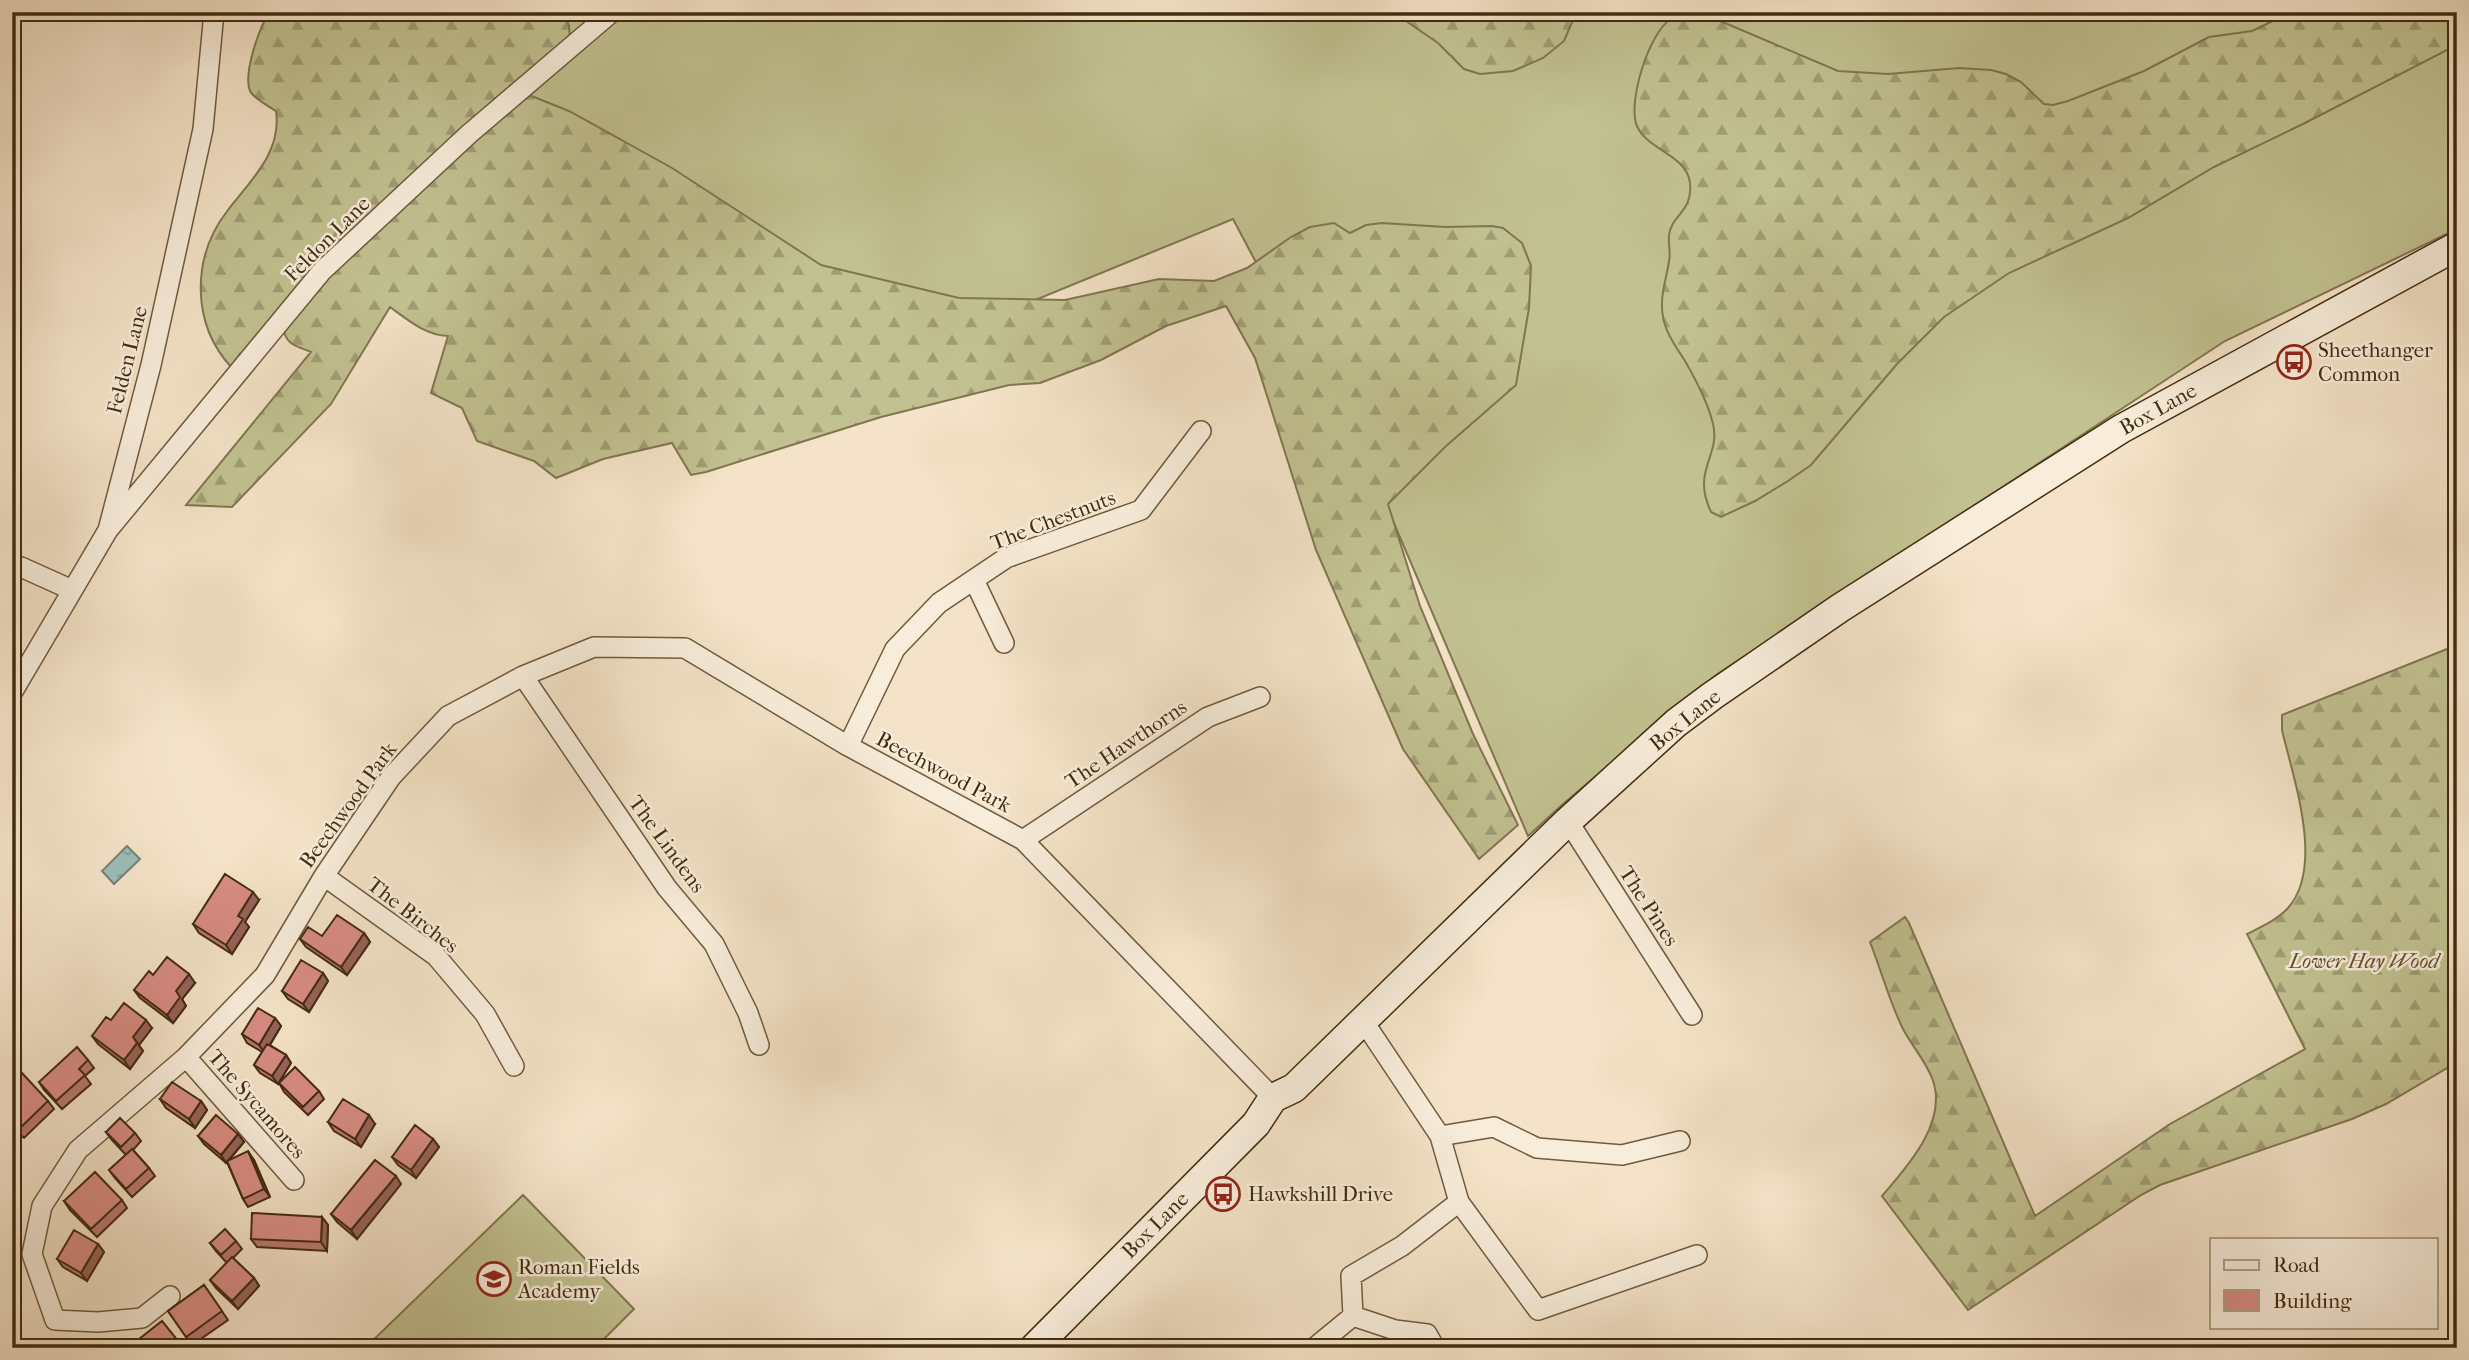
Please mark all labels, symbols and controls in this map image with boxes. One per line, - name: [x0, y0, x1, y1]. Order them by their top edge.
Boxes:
- street label: Feldon Lane: [279, 191, 375, 287]
- street label: Felden Lane: [102, 303, 152, 417]
- place label: Sheethanger Common: [2318, 338, 2433, 386]
- bus stop icon: Sheethanger Common: [2275, 343, 2313, 381]
- street label: Box Lane: [2115, 378, 2201, 440]
- street label: The Chestnuts: [987, 485, 1119, 555]
- street label: Box Lane: [1645, 684, 1725, 756]
- street label: The Hawthorns: [1061, 694, 1191, 793]
- street label: Beechwood Park: [873, 726, 1016, 818]
- street label: Beechwood Park: [294, 737, 402, 872]
- street label: The Lindens: [624, 791, 710, 897]
- street label: The Pines: [1614, 862, 1684, 951]
- street label: The Birches: [363, 872, 463, 958]
- park label: Lower Hay Wood: [2287, 949, 2441, 973]
- street label: The Sycamores: [203, 1045, 311, 1163]
- bus stop icon: Hawkshill Drive: [1204, 1175, 1242, 1213]
- place label: Hawkshill Drive: [1248, 1182, 1393, 1206]
- street label: Box Lane: [1117, 1187, 1193, 1263]
- legend: [2210, 1238, 2438, 1328]
- text: Road: [2273, 1253, 2320, 1277]
- place label: Roman Fields Academy: [517, 1255, 640, 1303]
- school or university icon: Roman Fields Academy: [475, 1260, 513, 1298]
- text: Building: [2273, 1289, 2352, 1313]

